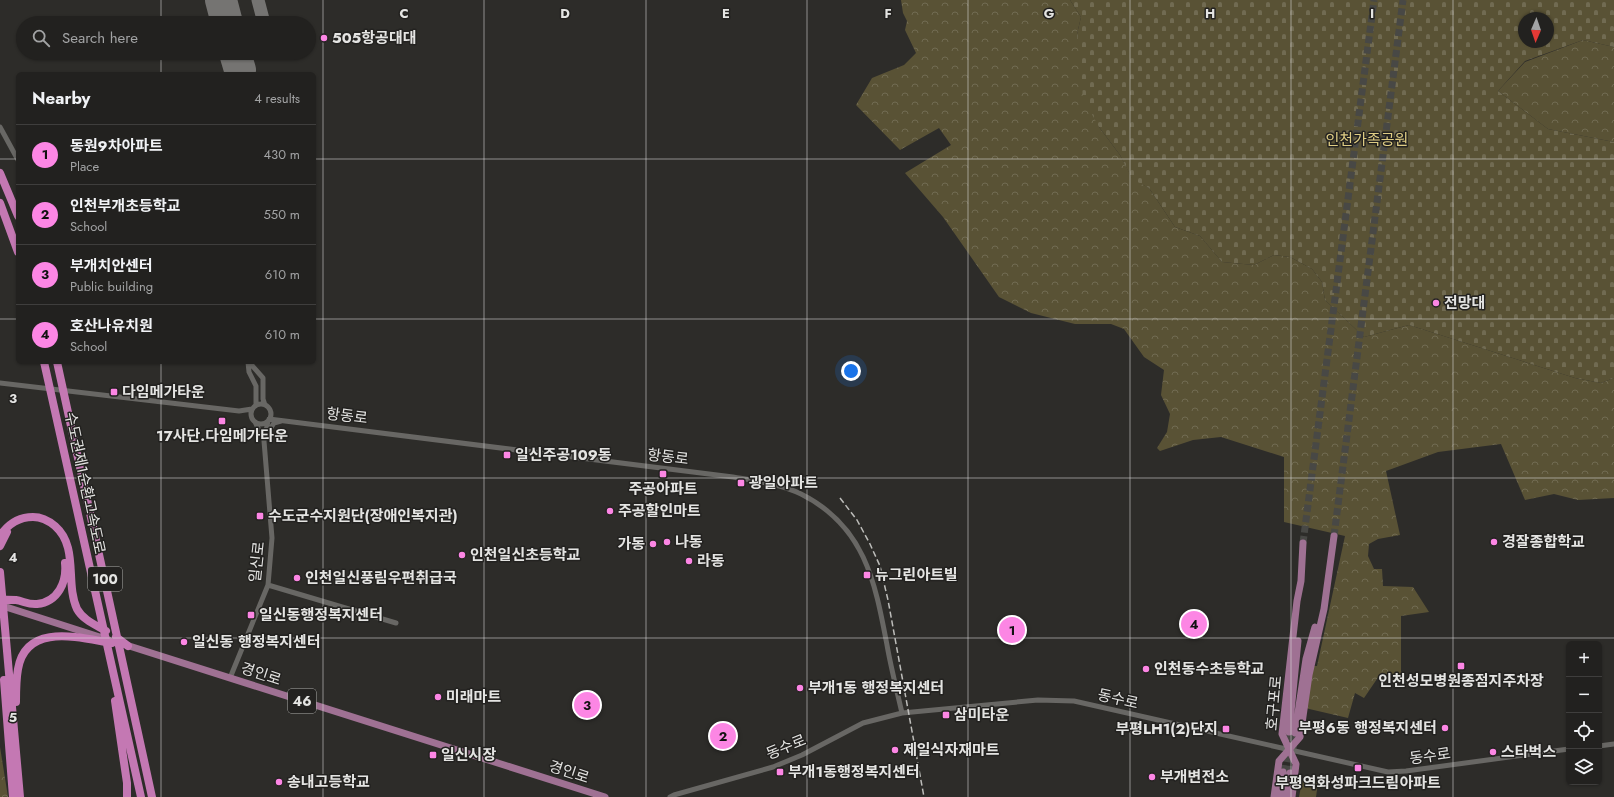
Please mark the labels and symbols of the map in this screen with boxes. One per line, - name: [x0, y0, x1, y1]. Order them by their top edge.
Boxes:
- text: C: [399, 4, 409, 23]
- text: D: [560, 4, 570, 23]
- text: E: [722, 4, 730, 23]
- text: F: [884, 4, 892, 23]
- text: G: [1044, 4, 1055, 23]
- text: H: [1205, 4, 1215, 23]
- text: I: [1370, 4, 1374, 23]
- north arrow: [1518, 12, 1554, 48]
- place label: 505항공대대: [332, 27, 416, 49]
- marker: 505항공대대: [319, 33, 329, 43]
- park label: 인천가족공원: [1326, 129, 1408, 151]
- place label: 전망대: [1444, 292, 1485, 314]
- marker: 전망대: [1431, 298, 1441, 308]
- your location: [841, 361, 861, 381]
- place label: 다임메가타운: [122, 381, 205, 403]
- marker: 다임메가타운: [109, 387, 119, 397]
- text: 3: [9, 389, 17, 408]
- street label: 항동로: [325, 403, 369, 429]
- street label: 수도권제1순환고속도로: [59, 410, 111, 556]
- marker: 17사단.다임메가타운: [217, 416, 227, 426]
- place label: 17사단.다임메가타운: [156, 425, 288, 447]
- place label: 일신주공109동: [515, 444, 612, 466]
- street label: 항동로: [646, 444, 690, 470]
- marker: 일신주공109동: [502, 450, 512, 460]
- marker: 주공아파트: [658, 469, 668, 479]
- place label: 광일아파트: [749, 472, 818, 494]
- place label: 주공아파트: [628, 478, 698, 500]
- marker: 광일아파트: [736, 478, 746, 488]
- place label: 주공할인마트: [618, 500, 701, 522]
- place label: 수도군수지원단(장애인복지관): [268, 505, 458, 527]
- marker: 주공할인마트: [605, 506, 615, 516]
- marker: 수도군수지원단(장애인복지관): [255, 511, 265, 521]
- place label: 나동: [675, 531, 703, 553]
- place label: 경잘종합학교: [1502, 531, 1585, 553]
- place label: 가동: [617, 533, 645, 555]
- marker: 나동: [662, 537, 672, 547]
- marker: 경잘종합학교: [1489, 537, 1499, 547]
- marker: 가동: [648, 539, 658, 549]
- street label: 일신로: [244, 540, 270, 584]
- place label: 인천일신초등학교: [470, 544, 581, 566]
- text: 4: [8, 548, 18, 567]
- marker: 인천일신초등학교: [457, 550, 467, 560]
- place label: 라동: [697, 550, 725, 572]
- marker: 라동: [684, 556, 694, 566]
- place label: 뉴그린아트빌: [875, 564, 958, 586]
- road number: 100: [88, 567, 122, 591]
- place label: 인천일신풍림우편취급국: [305, 567, 457, 589]
- marker: 뉴그린아트빌: [862, 570, 872, 580]
- marker: 인천일신풍림우편취급국: [292, 573, 302, 583]
- place label: 일신동행정복지센터: [259, 604, 383, 626]
- pin: 4: [1181, 609, 1207, 639]
- marker: 일신동행정복지센터: [246, 610, 256, 620]
- pin: 1: [999, 615, 1025, 645]
- place label: 일신동 행정복지센터: [192, 631, 321, 653]
- marker: 일신동 행정복지센터: [179, 637, 189, 647]
- street label: 경인로: [238, 657, 284, 691]
- place label: 인천동수초등학교: [1154, 658, 1265, 680]
- marker: 인천성모병원종점지주차장: [1456, 661, 1466, 671]
- marker: 인천동수초등학교: [1141, 664, 1151, 674]
- place label: 인천성모병원종점지주차장: [1378, 670, 1544, 692]
- street label: 호구포로: [1261, 675, 1287, 731]
- place label: 부개1동 행정복지센터: [808, 677, 944, 699]
- marker: 부개1동 행정복지센터: [795, 683, 805, 693]
- street label: 동수로: [1095, 684, 1141, 714]
- place label: 미래마트: [446, 686, 501, 708]
- road number: 46: [288, 689, 316, 713]
- pin: 3: [574, 690, 600, 720]
- marker: 미래마트: [433, 692, 443, 702]
- place label: 삼미타운: [954, 704, 1009, 726]
- text: 5: [9, 708, 17, 727]
- marker: 삼미타운: [941, 710, 951, 720]
- place label: 부평6동 행정복지센터: [1298, 717, 1437, 739]
- place label: 부평LH1(2)단지: [1115, 718, 1218, 740]
- pin: 2: [710, 721, 736, 751]
- marker: 부평6동 행정복지센터: [1440, 723, 1450, 733]
- marker: 부평LH1(2)단지: [1221, 724, 1231, 734]
- street label: 동수로: [763, 729, 809, 765]
- place label: 제일식자재마트: [903, 739, 1000, 761]
- place label: 스타벅스: [1501, 741, 1556, 763]
- street label: 동수로: [1408, 742, 1452, 770]
- place label: 일신시장: [441, 744, 496, 766]
- marker: 제일식자재마트: [890, 745, 900, 755]
- marker: 스타벅스: [1488, 747, 1498, 757]
- marker: 일신시장: [428, 750, 438, 760]
- street label: 경인로: [546, 755, 592, 789]
- place label: 부개1동행정복지센터: [788, 761, 920, 783]
- marker: 부평역화성파크드림아파트: [1353, 763, 1363, 773]
- place label: 부개변전소: [1160, 766, 1229, 788]
- marker: 부개1동행정복지센터: [775, 767, 785, 777]
- place label: 송내고등학교: [287, 771, 370, 793]
- marker: 부개변전소: [1147, 772, 1157, 782]
- place label: 부평역화성파크드림아파트: [1275, 772, 1441, 794]
- marker: 송내고등학교: [274, 777, 284, 787]

